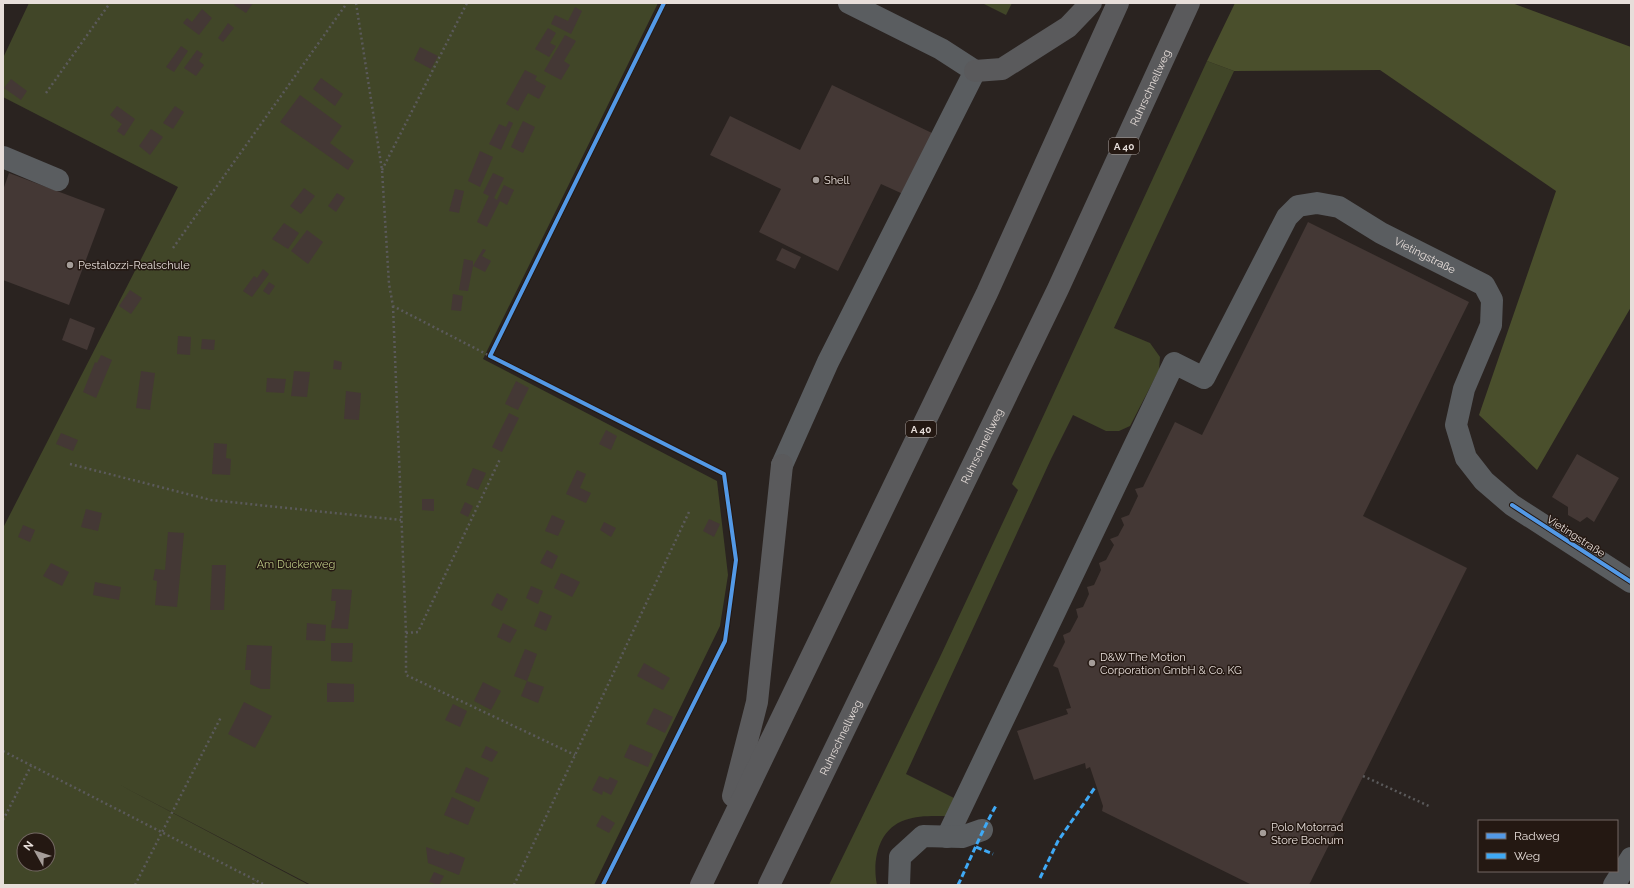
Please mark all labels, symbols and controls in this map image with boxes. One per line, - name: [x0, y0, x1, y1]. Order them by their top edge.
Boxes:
- street label: Ruhrschnellweg: [1128, 48, 1174, 128]
- road number: A 40: [1109, 138, 1139, 154]
- place label: Shell: [824, 174, 850, 187]
- marker: Shell: [811, 175, 821, 185]
- street label: Vietingstraße: [1392, 235, 1458, 277]
- place label: Pestalozzi-Realschule: [78, 259, 190, 272]
- marker: Pestalozzi-Realschule: [65, 260, 75, 270]
- street label: Ruhrschnellweg: [959, 406, 1006, 486]
- road number: A 40: [906, 421, 936, 437]
- street label: Vietingstraße: [1544, 513, 1608, 560]
- park label: Am Dückerweg: [257, 558, 335, 571]
- place label: D&W The Motion Corporation GmbH & Co. KG: [1100, 651, 1242, 677]
- marker: D&W The Motion Corporation GmbH & Co. KG: [1087, 658, 1097, 668]
- street label: Ruhrschnellweg: [817, 698, 865, 778]
- legend: [1478, 820, 1618, 872]
- place label: Polo Motorrad Store Bochum: [1271, 821, 1344, 847]
- marker: Polo Motorrad Store Bochum: [1258, 828, 1268, 838]
- text: Radweg: [1514, 829, 1560, 843]
- north arrow: [16, 832, 56, 872]
- text: N: [21, 839, 36, 853]
- text: Weg: [1514, 849, 1540, 863]

